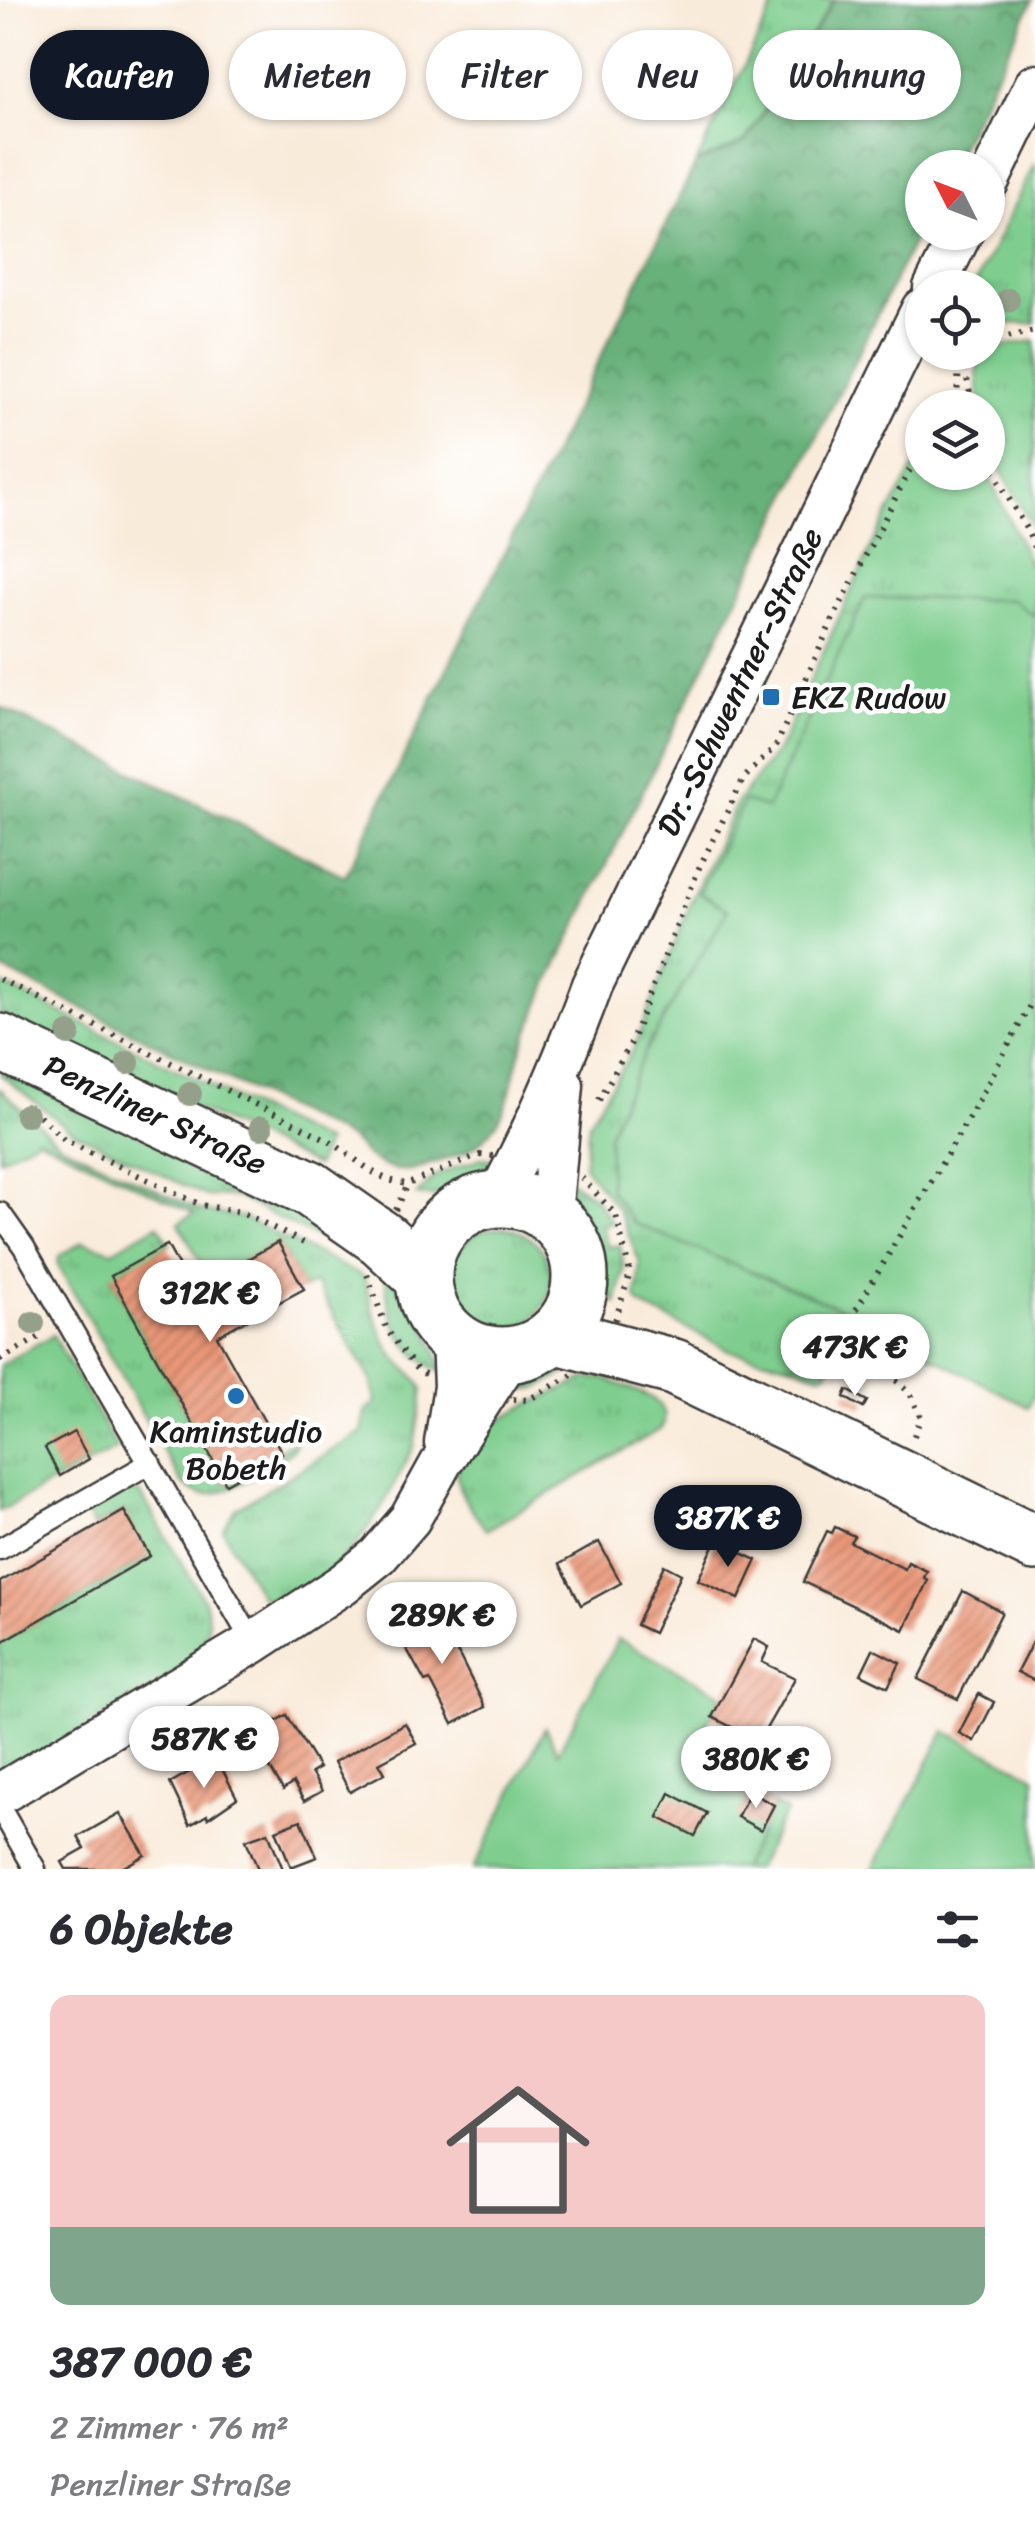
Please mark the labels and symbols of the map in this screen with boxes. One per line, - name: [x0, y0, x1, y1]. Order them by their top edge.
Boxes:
- north arrow: [905, 150, 1005, 250]
- street label: Dr.-Schwentner-Straße: [640, 518, 840, 846]
- place label: EKZ Rudow: [791, 669, 946, 726]
- marker: EKZ Rudow: [760, 686, 782, 708]
- street label: Penzliner Straße: [34, 1038, 276, 1192]
- pin: 312K €: [129, 1260, 291, 1345]
- pin: 473K €: [774, 1314, 936, 1399]
- marker: Kaminstudio Bobeth: [225, 1385, 247, 1407]
- place label: Kaminstudio Bobeth: [150, 1403, 322, 1497]
- pin: 387K €: [647, 1485, 809, 1570]
- pin: 289K €: [361, 1582, 523, 1667]
- pin: 587K €: [123, 1706, 285, 1791]
- pin: 380K €: [675, 1726, 837, 1811]

